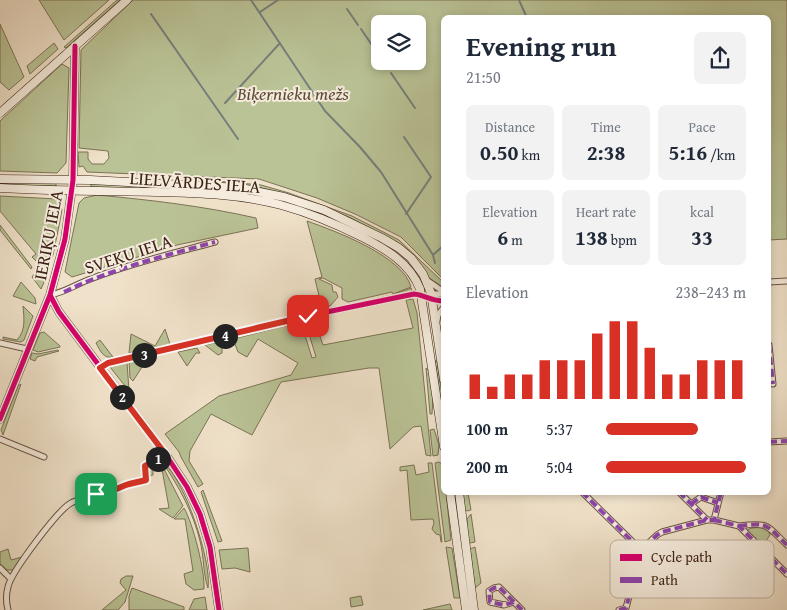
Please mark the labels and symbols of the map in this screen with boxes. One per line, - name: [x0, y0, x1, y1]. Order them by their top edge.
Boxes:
- park label: Biķernieku mežs: [236, 80, 349, 107]
- street label: LIELVĀRDES IELA: [129, 164, 261, 200]
- street label: IERIĶU IELA: [26, 188, 70, 282]
- street label: SVEĶU IELA: [81, 227, 175, 281]
- pin: [287, 295, 329, 337]
- pin: 4: [212, 324, 238, 348]
- pin: 3: [132, 342, 156, 368]
- pin: 2: [110, 384, 134, 410]
- pin: 1: [146, 446, 170, 472]
- pin: [75, 473, 117, 515]
- legend: [610, 540, 774, 598]
- text: Cycle path: [651, 547, 712, 567]
- text: Path: [651, 570, 678, 590]

